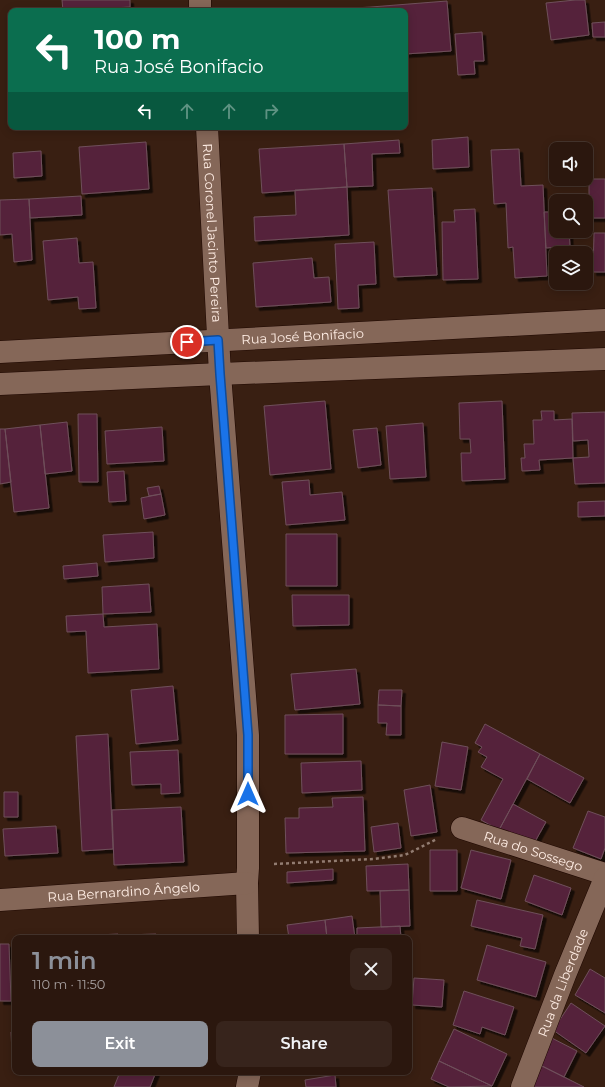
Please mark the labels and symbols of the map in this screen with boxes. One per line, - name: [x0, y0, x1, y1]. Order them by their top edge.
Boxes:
- street label: Rua Coronel Jacinto Pereira: [200, 143, 225, 323]
- pin: [170, 325, 204, 359]
- street label: Rua José Bonifacio: [241, 325, 364, 347]
- position arrow: [227, 773, 269, 815]
- street label: Rua do Sossego: [482, 828, 585, 874]
- street label: Rua Bernardino Ângelo: [47, 878, 200, 905]
- street label: Rua da Liberdade: [534, 926, 591, 1039]

